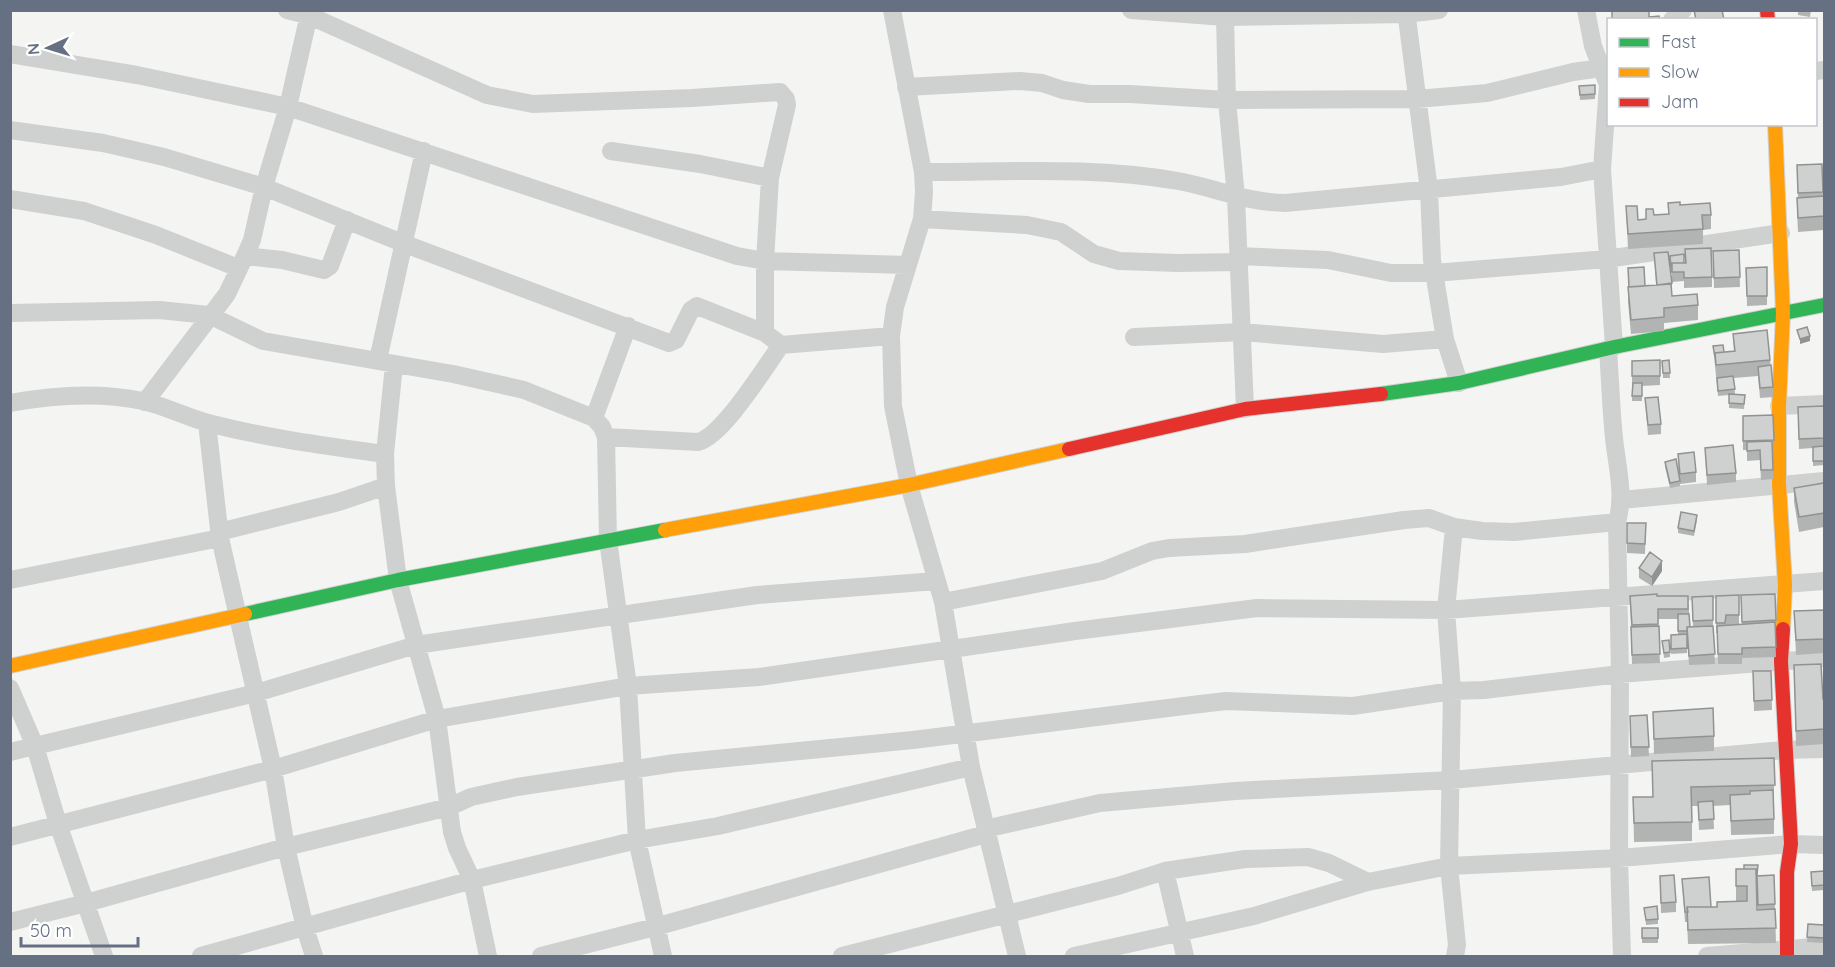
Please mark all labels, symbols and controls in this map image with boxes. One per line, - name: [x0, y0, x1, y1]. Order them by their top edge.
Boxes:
- north arrow: [18, 18, 78, 78]
- legend: [1607, 18, 1817, 126]
- text: Fast: [1661, 30, 1696, 53]
- text: N: [23, 42, 43, 56]
- text: Slow: [1661, 60, 1699, 83]
- text: Jam: [1661, 90, 1699, 113]
- scale bar: [21, 910, 138, 948]
- text: 50 m: [30, 919, 72, 942]

